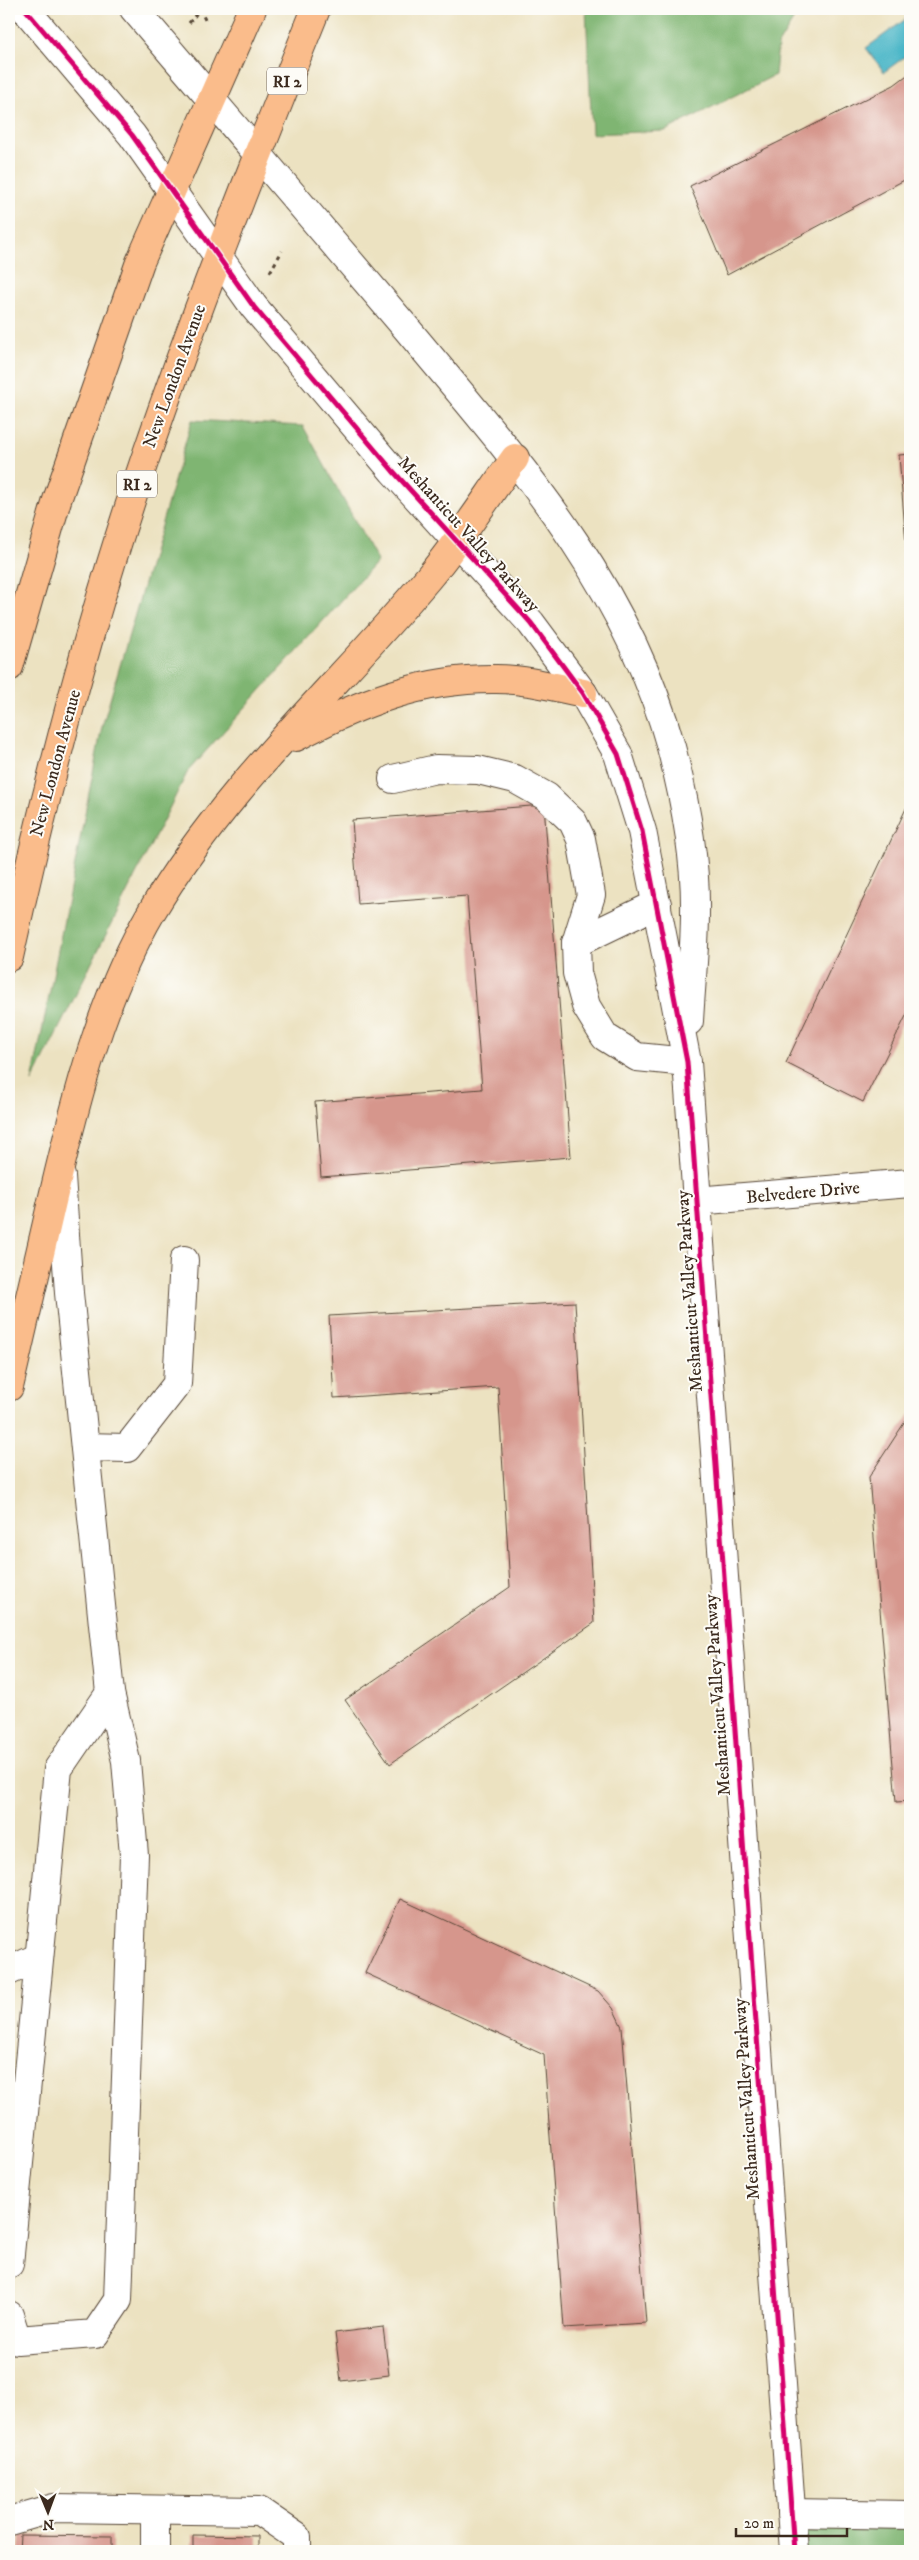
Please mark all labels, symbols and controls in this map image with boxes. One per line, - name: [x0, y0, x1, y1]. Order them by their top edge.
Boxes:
- road number: RI 2: [267, 68, 307, 94]
- street label: New London Avenue: [139, 302, 211, 451]
- street label: Meshanticut Valley Parkway: [392, 452, 544, 618]
- road number: RI 2: [117, 470, 157, 498]
- street label: New London Avenue: [26, 687, 86, 839]
- street label: Belvedere Drive: [745, 1177, 861, 1209]
- street label: Meshanticut Valley Parkway: [672, 1189, 708, 1393]
- street label: Meshanticut Valley Parkway: [700, 1593, 736, 1797]
- street label: Meshanticut Valley Parkway: [729, 1997, 765, 2201]
- north arrow: [22, 2488, 72, 2538]
- scale bar: [736, 2505, 848, 2537]
- text: 20 m: [744, 2514, 774, 2533]
- text: N: [42, 2515, 54, 2533]

